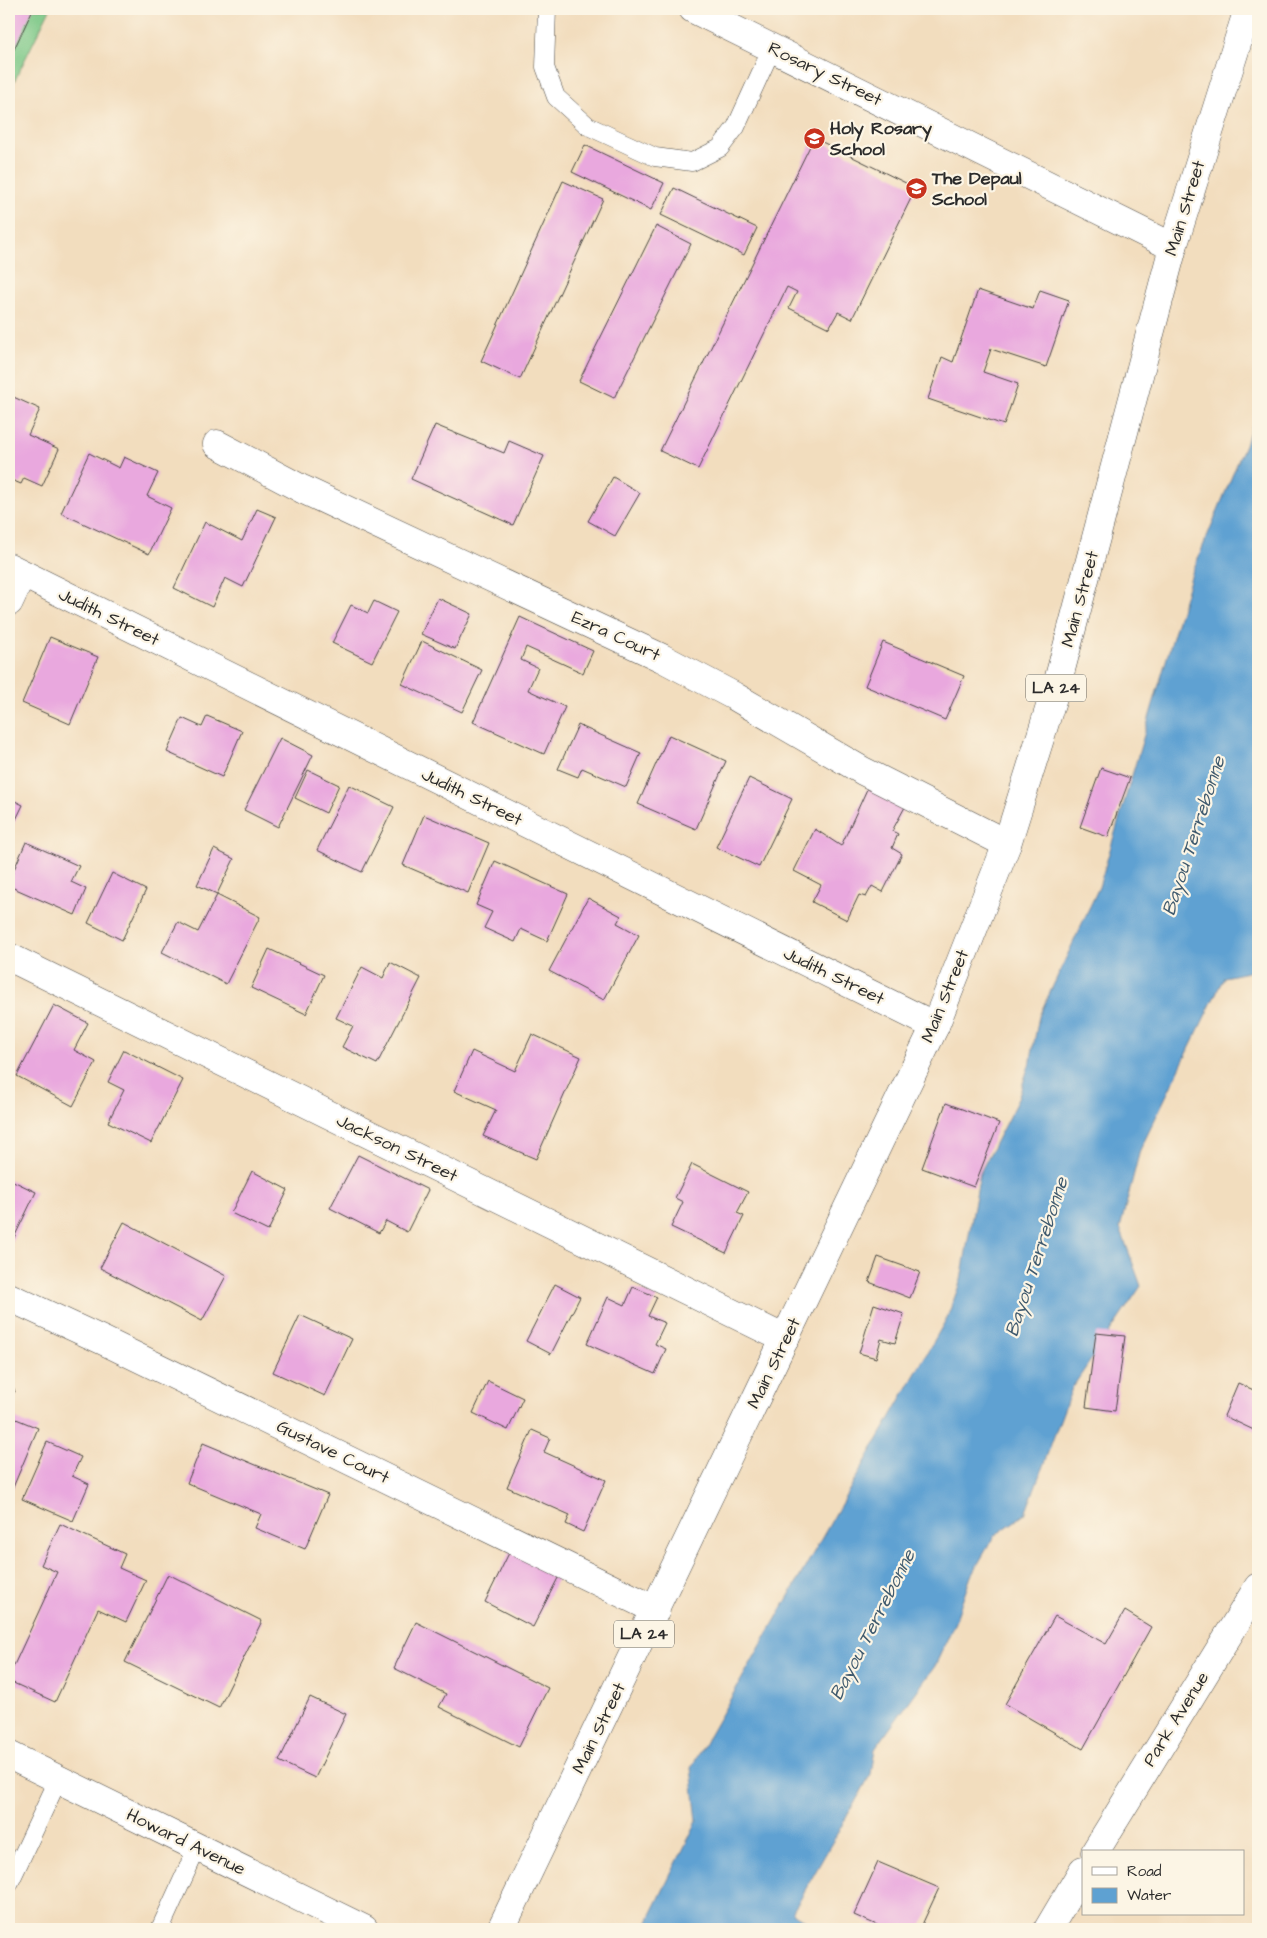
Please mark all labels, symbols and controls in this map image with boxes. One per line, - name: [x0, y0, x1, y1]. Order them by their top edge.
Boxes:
- street label: Rosary Street: [763, 36, 887, 114]
- place label: Holy Rosary School: [829, 116, 932, 162]
- school or university icon: Holy Rosary School: [802, 126, 826, 150]
- street label: Main Street: [1159, 157, 1212, 259]
- place label: The Depaul School: [931, 166, 1022, 212]
- school or university icon: The Depaul School: [904, 176, 928, 200]
- street label: Main Street: [1055, 547, 1105, 650]
- street label: Judith Street: [54, 582, 164, 653]
- street label: Ezra Court: [568, 605, 665, 668]
- road number: LA 24: [1026, 674, 1086, 701]
- water label: Bayou Terrebonne: [1156, 751, 1233, 919]
- street label: Judith Street: [417, 762, 527, 833]
- street label: Judith Street: [779, 941, 889, 1012]
- street label: Main Street: [915, 945, 975, 1046]
- street label: Jackson Street: [332, 1108, 462, 1188]
- water label: Bayou Terrebonne: [999, 1172, 1076, 1340]
- street label: Main Street: [741, 1313, 807, 1413]
- street label: Gustave Court: [272, 1414, 394, 1490]
- water label: Bayou Terrebonne: [823, 1544, 923, 1705]
- road number: LA 24: [614, 1620, 674, 1648]
- street label: Park Avenue: [1137, 1667, 1215, 1771]
- street label: Main Street: [566, 1678, 632, 1778]
- street label: Howard Avenue: [122, 1802, 250, 1882]
- legend: [1082, 1850, 1244, 1916]
- text: Road: [1127, 1861, 1162, 1882]
- text: Water: [1127, 1885, 1171, 1906]

